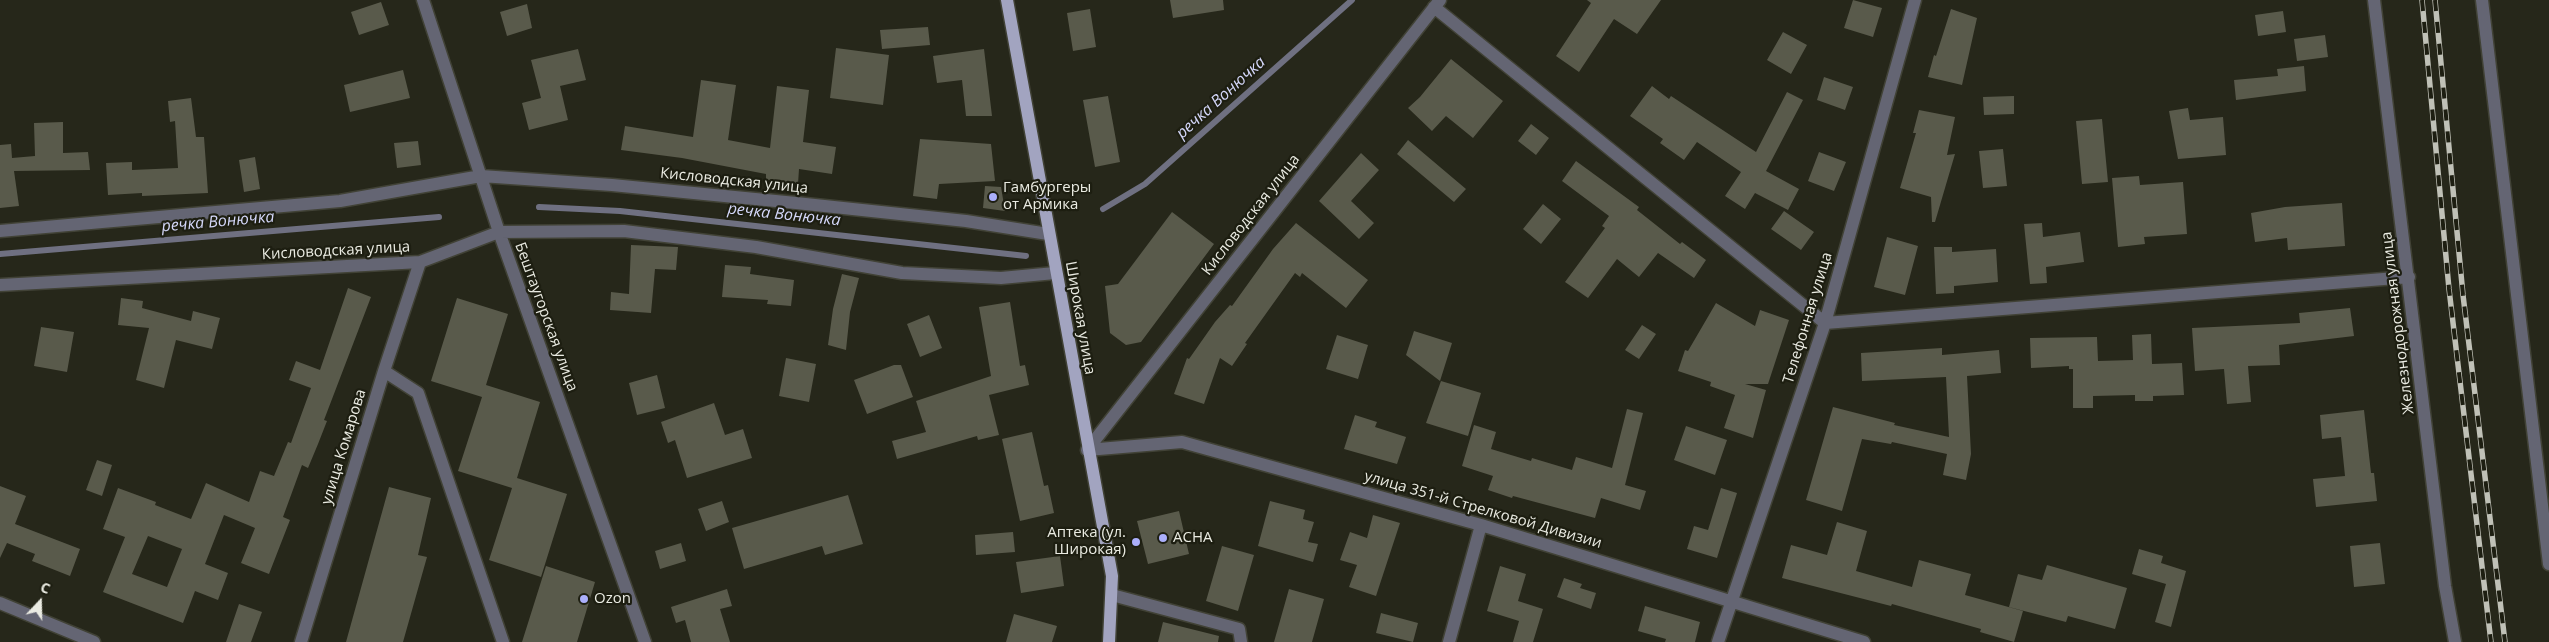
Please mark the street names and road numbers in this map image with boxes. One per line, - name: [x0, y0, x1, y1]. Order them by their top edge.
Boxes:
- street label: Кисловодская улица: [1198, 151, 1304, 279]
- street label: Кисловодская улица: [659, 164, 809, 198]
- street label: Железнодорожная улица: [2378, 231, 2418, 415]
- street label: Кисловодская улица: [261, 238, 411, 264]
- street label: Бештаугорская улица: [511, 240, 581, 394]
- street label: Телефонная улица: [1779, 250, 1837, 386]
- street label: Широкая улица: [1061, 260, 1099, 376]
- street label: улица Комарова: [318, 387, 370, 507]
- street label: улица 351-й Стрелковой Дивизии: [1362, 467, 1604, 553]

